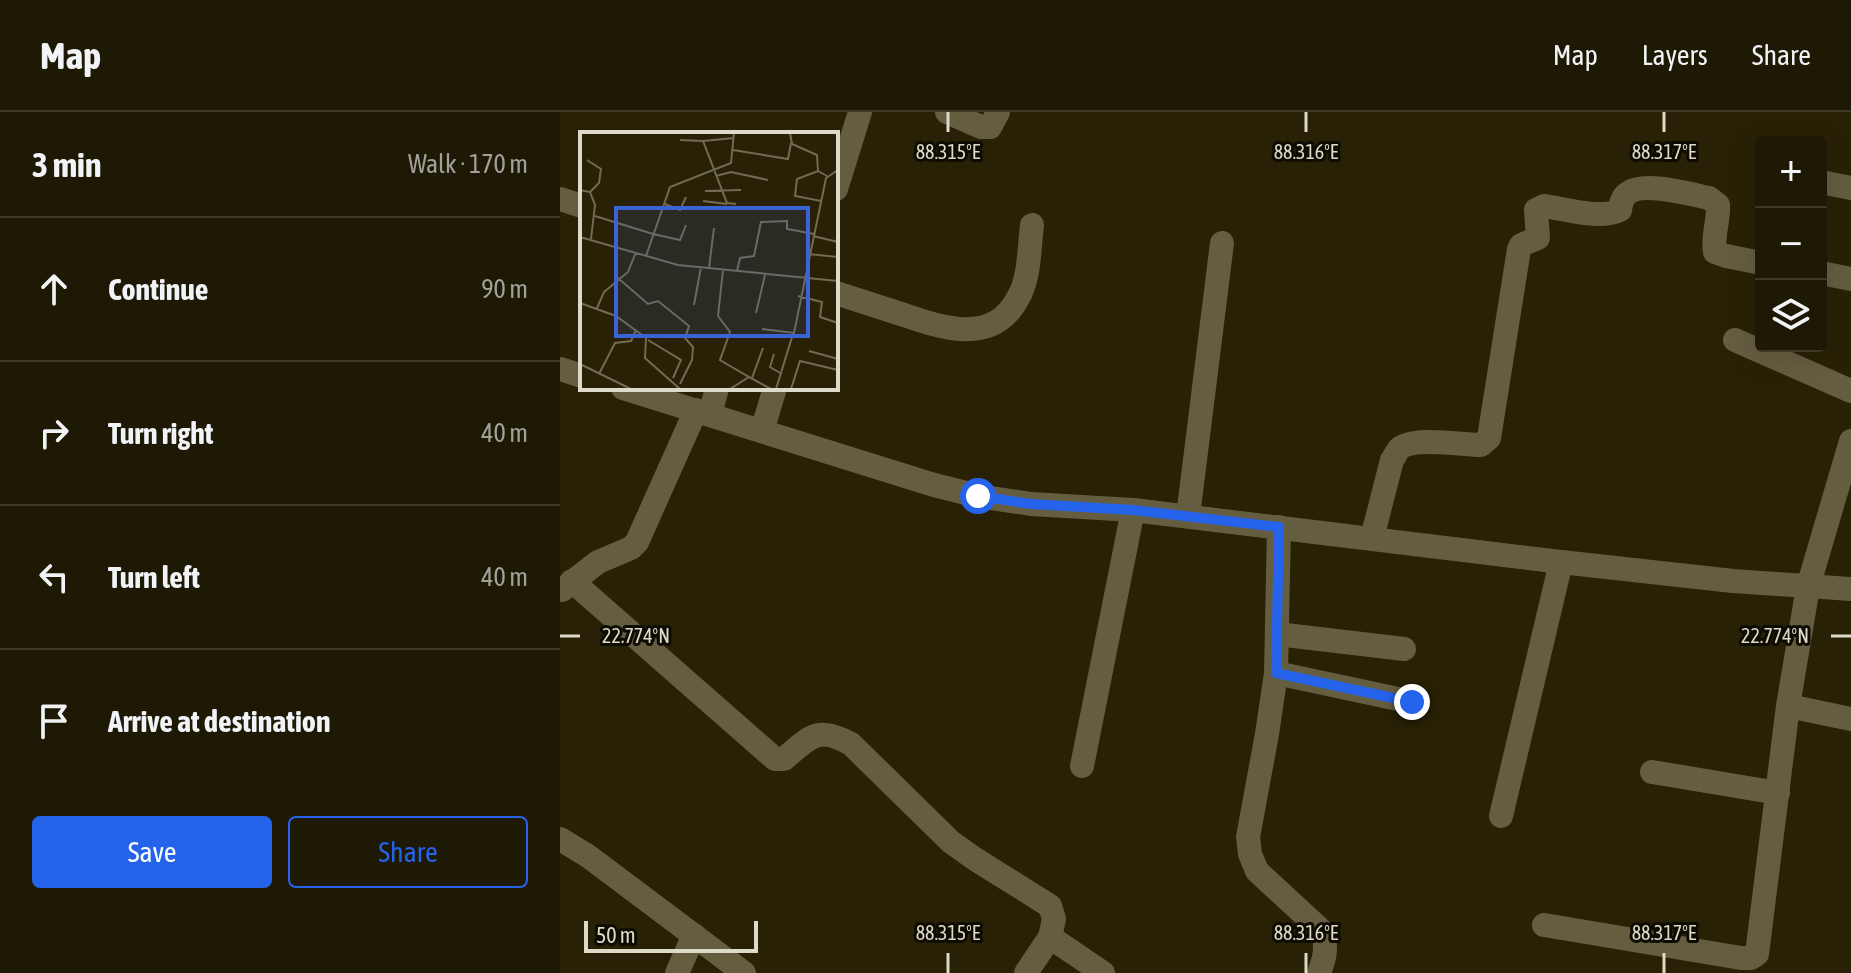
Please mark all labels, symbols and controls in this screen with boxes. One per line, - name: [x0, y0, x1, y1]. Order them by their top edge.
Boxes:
- text: Map: [40, 34, 101, 77]
- text: Map: [1553, 39, 1598, 71]
- text: Layers: [1642, 39, 1708, 71]
- text: Share: [1752, 39, 1811, 71]
- inset map: [580, 132, 838, 390]
- map controls: [1755, 136, 1827, 352]
- button: +: [1755, 136, 1827, 208]
- text: 88.315°E: [916, 140, 981, 163]
- text: 88.316°E: [1274, 140, 1339, 163]
- text: 88.317°E: [1632, 140, 1697, 163]
- text: 3 min: [32, 145, 101, 184]
- text: Walk · 170 m: [408, 149, 528, 179]
- button: −: [1755, 208, 1827, 280]
- icon: ahead: [32, 267, 76, 311]
- text: Continue: [108, 272, 208, 306]
- text: 90 m: [481, 274, 528, 304]
- button: layers: [1755, 280, 1827, 352]
- icon: right: [32, 411, 76, 455]
- text: Turn right: [108, 416, 214, 450]
- text: 40 m: [481, 418, 528, 448]
- route start: [960, 478, 996, 514]
- icon: left: [32, 555, 76, 599]
- text: Turn left: [108, 560, 200, 594]
- text: 40 m: [481, 562, 528, 592]
- text: 22.774°N: [602, 624, 670, 647]
- text: 22.774°N: [1741, 624, 1809, 647]
- route end: [1394, 684, 1430, 720]
- icon: arrive: [32, 699, 76, 743]
- text: Arrive at destination: [108, 704, 330, 738]
- button: Save: [32, 816, 272, 888]
- button: Share: [288, 816, 528, 888]
- scale bar: [584, 917, 758, 953]
- text: 88.315°E: [916, 921, 981, 944]
- text: 88.316°E: [1274, 921, 1339, 944]
- text: 88.317°E: [1632, 921, 1697, 944]
- text: 50 m: [596, 922, 636, 948]

